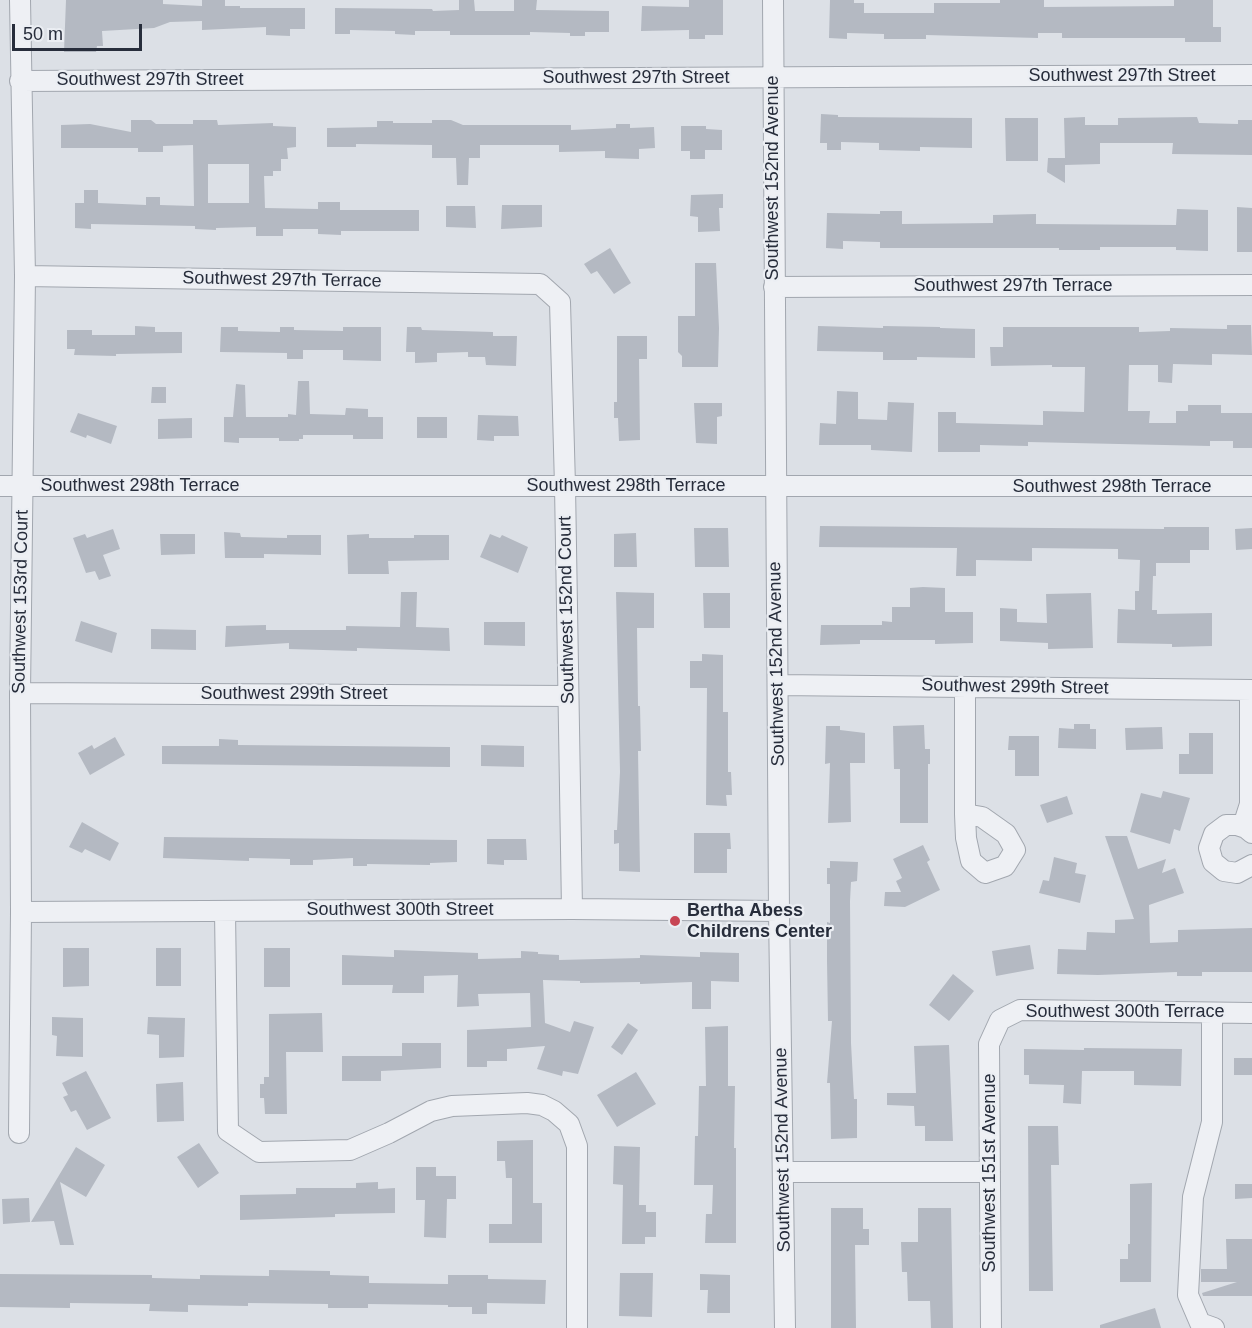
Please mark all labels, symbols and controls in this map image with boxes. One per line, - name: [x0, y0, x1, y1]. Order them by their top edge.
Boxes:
- scale bar: [15, 12, 146, 50]
- text: 50 m: [23, 24, 63, 44]
- street label: Southwest 297th Street: [1028, 65, 1216, 87]
- street label: Southwest 297th Street: [542, 67, 730, 89]
- street label: Southwest 297th Street: [56, 69, 244, 91]
- street label: Southwest 152nd Avenue: [762, 76, 784, 280]
- street label: Southwest 297th Terrace: [182, 267, 382, 293]
- street label: Southwest 297th Terrace: [913, 275, 1113, 297]
- street label: Southwest 298th Terrace: [40, 475, 240, 497]
- street label: Southwest 298th Terrace: [526, 475, 726, 497]
- street label: Southwest 298th Terrace: [1012, 476, 1212, 498]
- street label: Southwest 153rd Court: [9, 510, 33, 694]
- street label: Southwest 152nd Court: [555, 516, 579, 704]
- street label: Southwest 152nd Avenue: [764, 561, 790, 767]
- street label: Southwest 299th Street: [921, 675, 1109, 699]
- street label: Southwest 299th Street: [200, 683, 388, 705]
- street label: Southwest 300th Street: [306, 899, 494, 921]
- place label: Bertha Abess Childrens Center: [687, 900, 832, 942]
- marker: Bertha Abess Childrens Center: [668, 914, 682, 928]
- street label: Southwest 300th Terrace: [1025, 1001, 1225, 1023]
- street label: Southwest 152nd Avenue: [770, 1047, 796, 1253]
- street label: Southwest 151st Avenue: [979, 1074, 1001, 1272]

